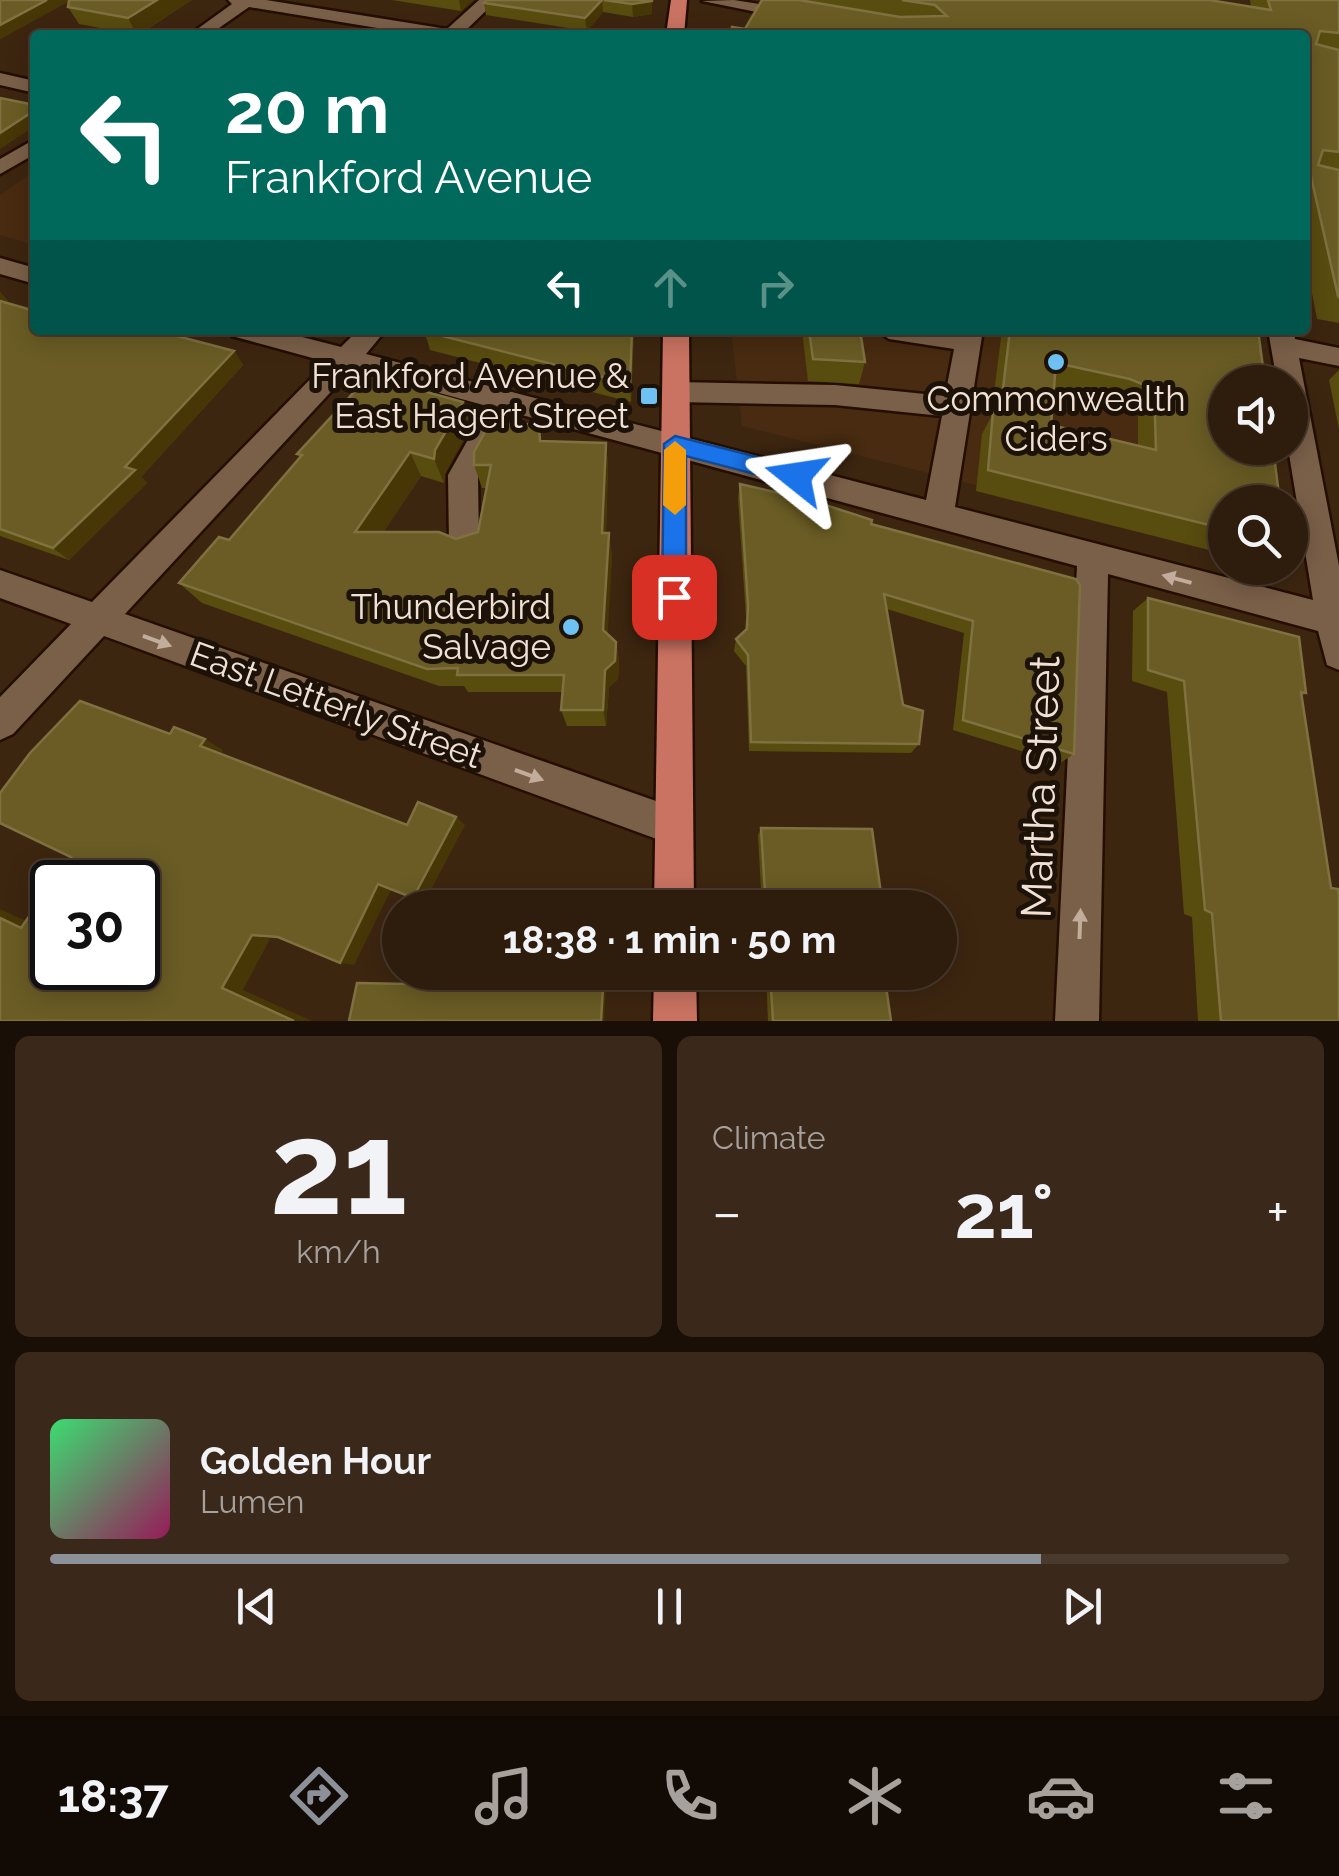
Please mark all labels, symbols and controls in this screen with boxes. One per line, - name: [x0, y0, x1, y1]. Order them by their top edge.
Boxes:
- text: 20 m: [225, 67, 389, 149]
- icon: left: [60, 70, 190, 200]
- text: Frankford Avenue: [225, 151, 592, 204]
- icon: left: [538, 260, 593, 315]
- icon: ahead: [643, 260, 698, 315]
- icon: right: [748, 260, 803, 315]
- marker: Commonwealth Ciders: [1045, 351, 1067, 373]
- place label: Frankford Avenue & East Hagert Street: [311, 355, 630, 436]
- map controls: [1208, 365, 1308, 585]
- button: sound: [1208, 365, 1308, 465]
- place label: Commonwealth Ciders: [926, 378, 1186, 459]
- marker: Frankford Avenue & East Hagert Street: [638, 385, 660, 407]
- position arrow: [744, 424, 848, 528]
- button: search: [1208, 485, 1308, 585]
- pin: [632, 555, 717, 640]
- icon: arrive: [647, 570, 702, 625]
- one-way arrow: [1161, 571, 1192, 587]
- place label: Thunderbird Salvage: [351, 586, 551, 667]
- marker: Thunderbird Salvage: [560, 616, 582, 638]
- street label: East Letterly Street: [185, 633, 488, 776]
- one-way arrow: [143, 634, 173, 649]
- street label: Martha Street: [1011, 655, 1070, 919]
- one-way arrow: [515, 768, 545, 783]
- speed limit sign: 30: [30, 860, 160, 990]
- one-way arrow: [1073, 907, 1089, 939]
- text: 18:38 · 1 min · 50 m: [503, 917, 836, 962]
- text: 21: [270, 1092, 407, 1244]
- text: Climate: [712, 1119, 826, 1156]
- text: 21°: [954, 1167, 1053, 1256]
- text: −: [712, 1180, 742, 1245]
- text: +: [1266, 1180, 1289, 1245]
- text: km/h: [296, 1233, 381, 1270]
- text: Golden Hour: [200, 1438, 431, 1483]
- text: Lumen: [200, 1483, 304, 1520]
- icon: previous: [229, 1579, 284, 1634]
- icon: pause: [642, 1579, 697, 1634]
- icon: next: [1055, 1579, 1110, 1634]
- icon: directions: [284, 1761, 354, 1831]
- icon: music: [469, 1761, 539, 1831]
- icon: phone: [655, 1761, 725, 1831]
- icon: climate: [840, 1761, 910, 1831]
- icon: car: [1026, 1761, 1096, 1831]
- icon: filters: [1211, 1761, 1281, 1831]
- text: 18:37: [58, 1770, 169, 1823]

